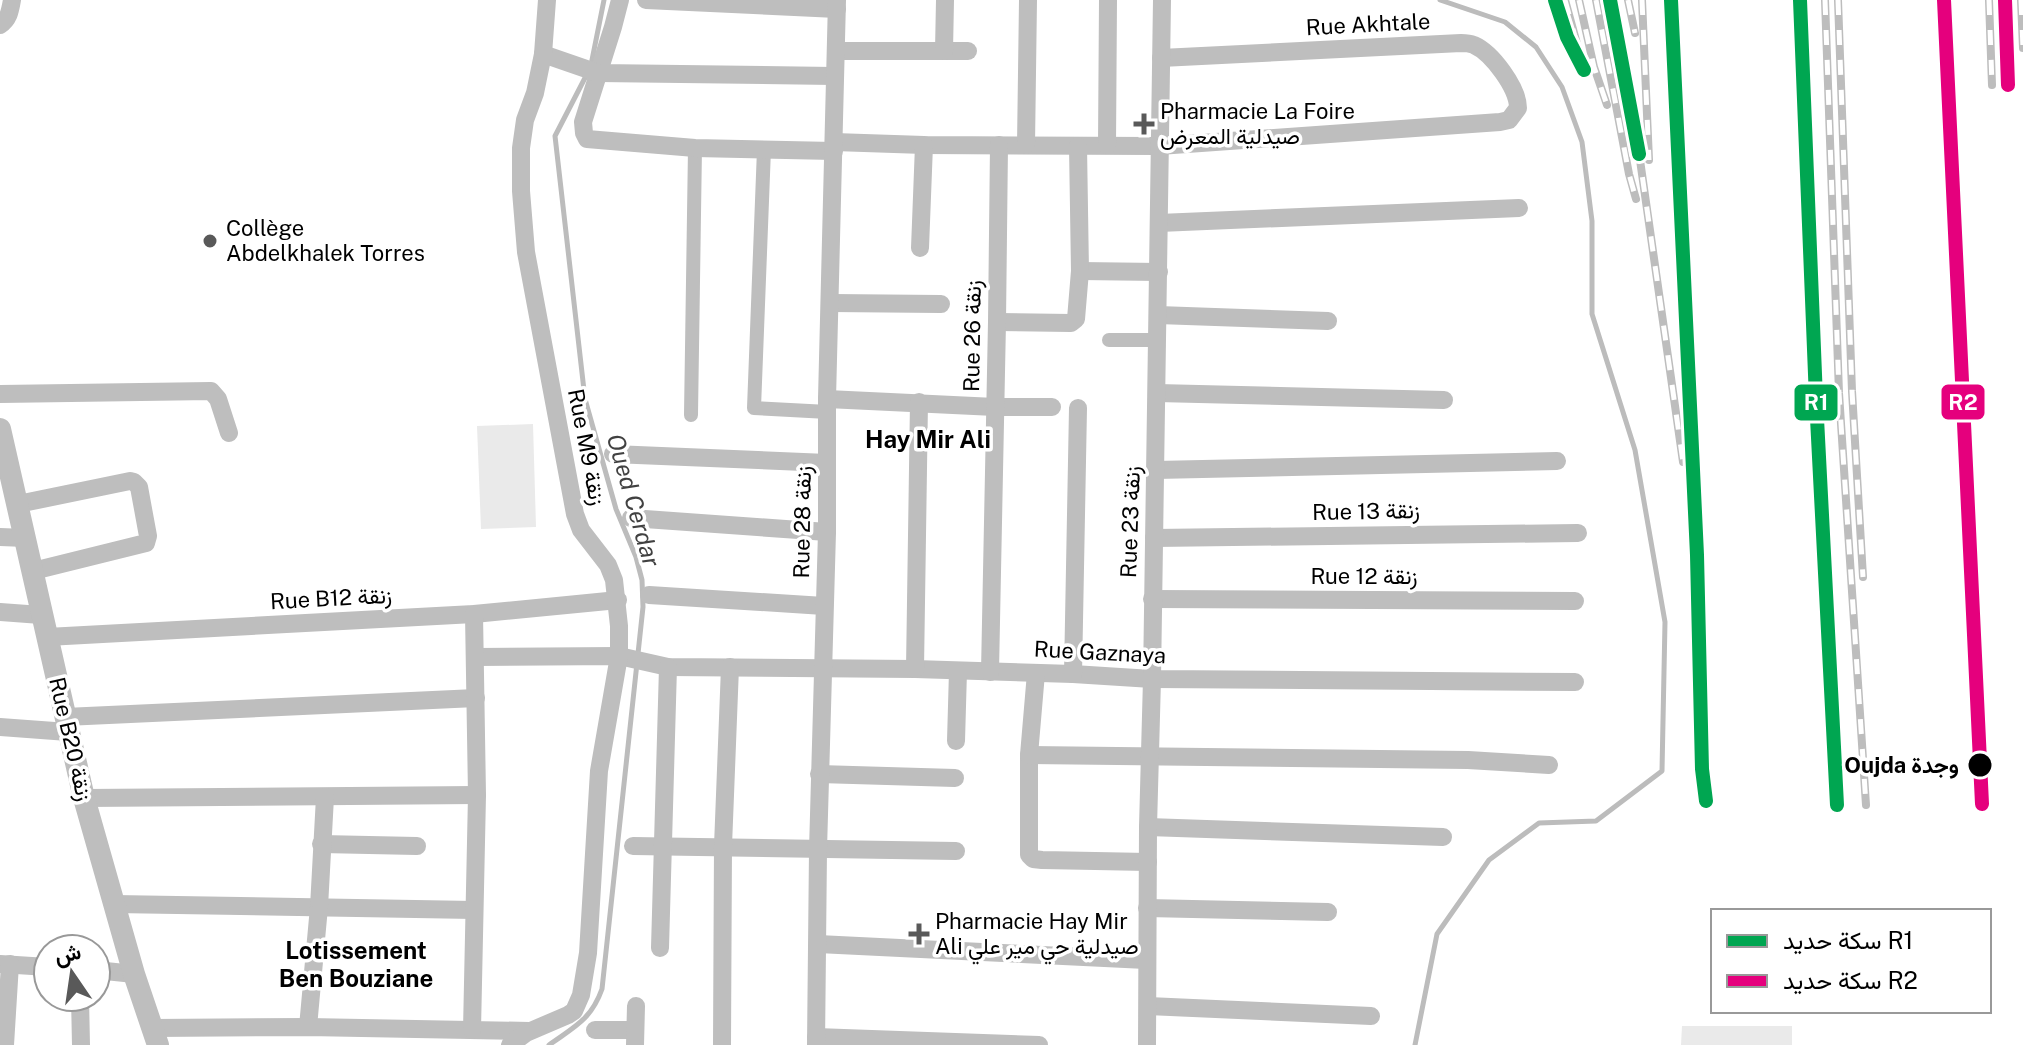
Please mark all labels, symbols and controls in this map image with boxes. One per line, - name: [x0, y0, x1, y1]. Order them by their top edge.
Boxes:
- street label: Rue Akhtale: [1305, 8, 1431, 40]
- place label: Pharmacie La Foire صيدلية المعرض: [1160, 98, 1355, 150]
- marker: Pharmacie La Foire صيدلية المعرض: [1135, 115, 1153, 133]
- place label: Collège Abdelkhalek Torres: [226, 215, 425, 266]
- marker: Collège Abdelkhalek Torres: [201, 232, 219, 250]
- street label: Rue 26 زنقة: [958, 280, 987, 392]
- line badge: R1: [1793, 383, 1839, 422]
- line badge: R2: [1940, 383, 1986, 421]
- street label: Rue M9 زنقة: [562, 386, 611, 508]
- text: R1: [1804, 389, 1828, 415]
- text: R2: [1948, 389, 1978, 415]
- district label: Hay Mir Ali: [865, 425, 991, 453]
- water label: Oued Cerdar: [602, 430, 667, 570]
- street label: Rue 28 زنقة: [788, 466, 817, 578]
- street label: Rue 23 زنقة: [1115, 466, 1146, 579]
- street label: Rue 13 زنقة: [1312, 497, 1420, 526]
- street label: Rue 12 زنقة: [1310, 563, 1418, 590]
- street label: Rue B12 زنقة: [269, 582, 393, 615]
- street label: Rue Gaznaya: [1033, 636, 1167, 668]
- street label: Rue B20 زنقة: [43, 674, 98, 804]
- marker: Oujda وجدة: [1966, 751, 1994, 779]
- place label: Oujda وجدة: [1844, 752, 1959, 779]
- place label: Pharmacie Hay Mir Ali صيدلية حي مير علي: [935, 908, 1139, 965]
- legend: [1711, 909, 1991, 1013]
- marker: Pharmacie Hay Mir Ali صيدلية حي مير علي: [910, 925, 928, 943]
- text: سكة حديد R1: [1783, 926, 1913, 955]
- north arrow: [32, 933, 112, 1013]
- district label: Lotissement Ben Bouziane: [279, 936, 433, 992]
- text: ش: [52, 938, 84, 970]
- text: سكة حديد R2: [1783, 966, 1918, 995]

